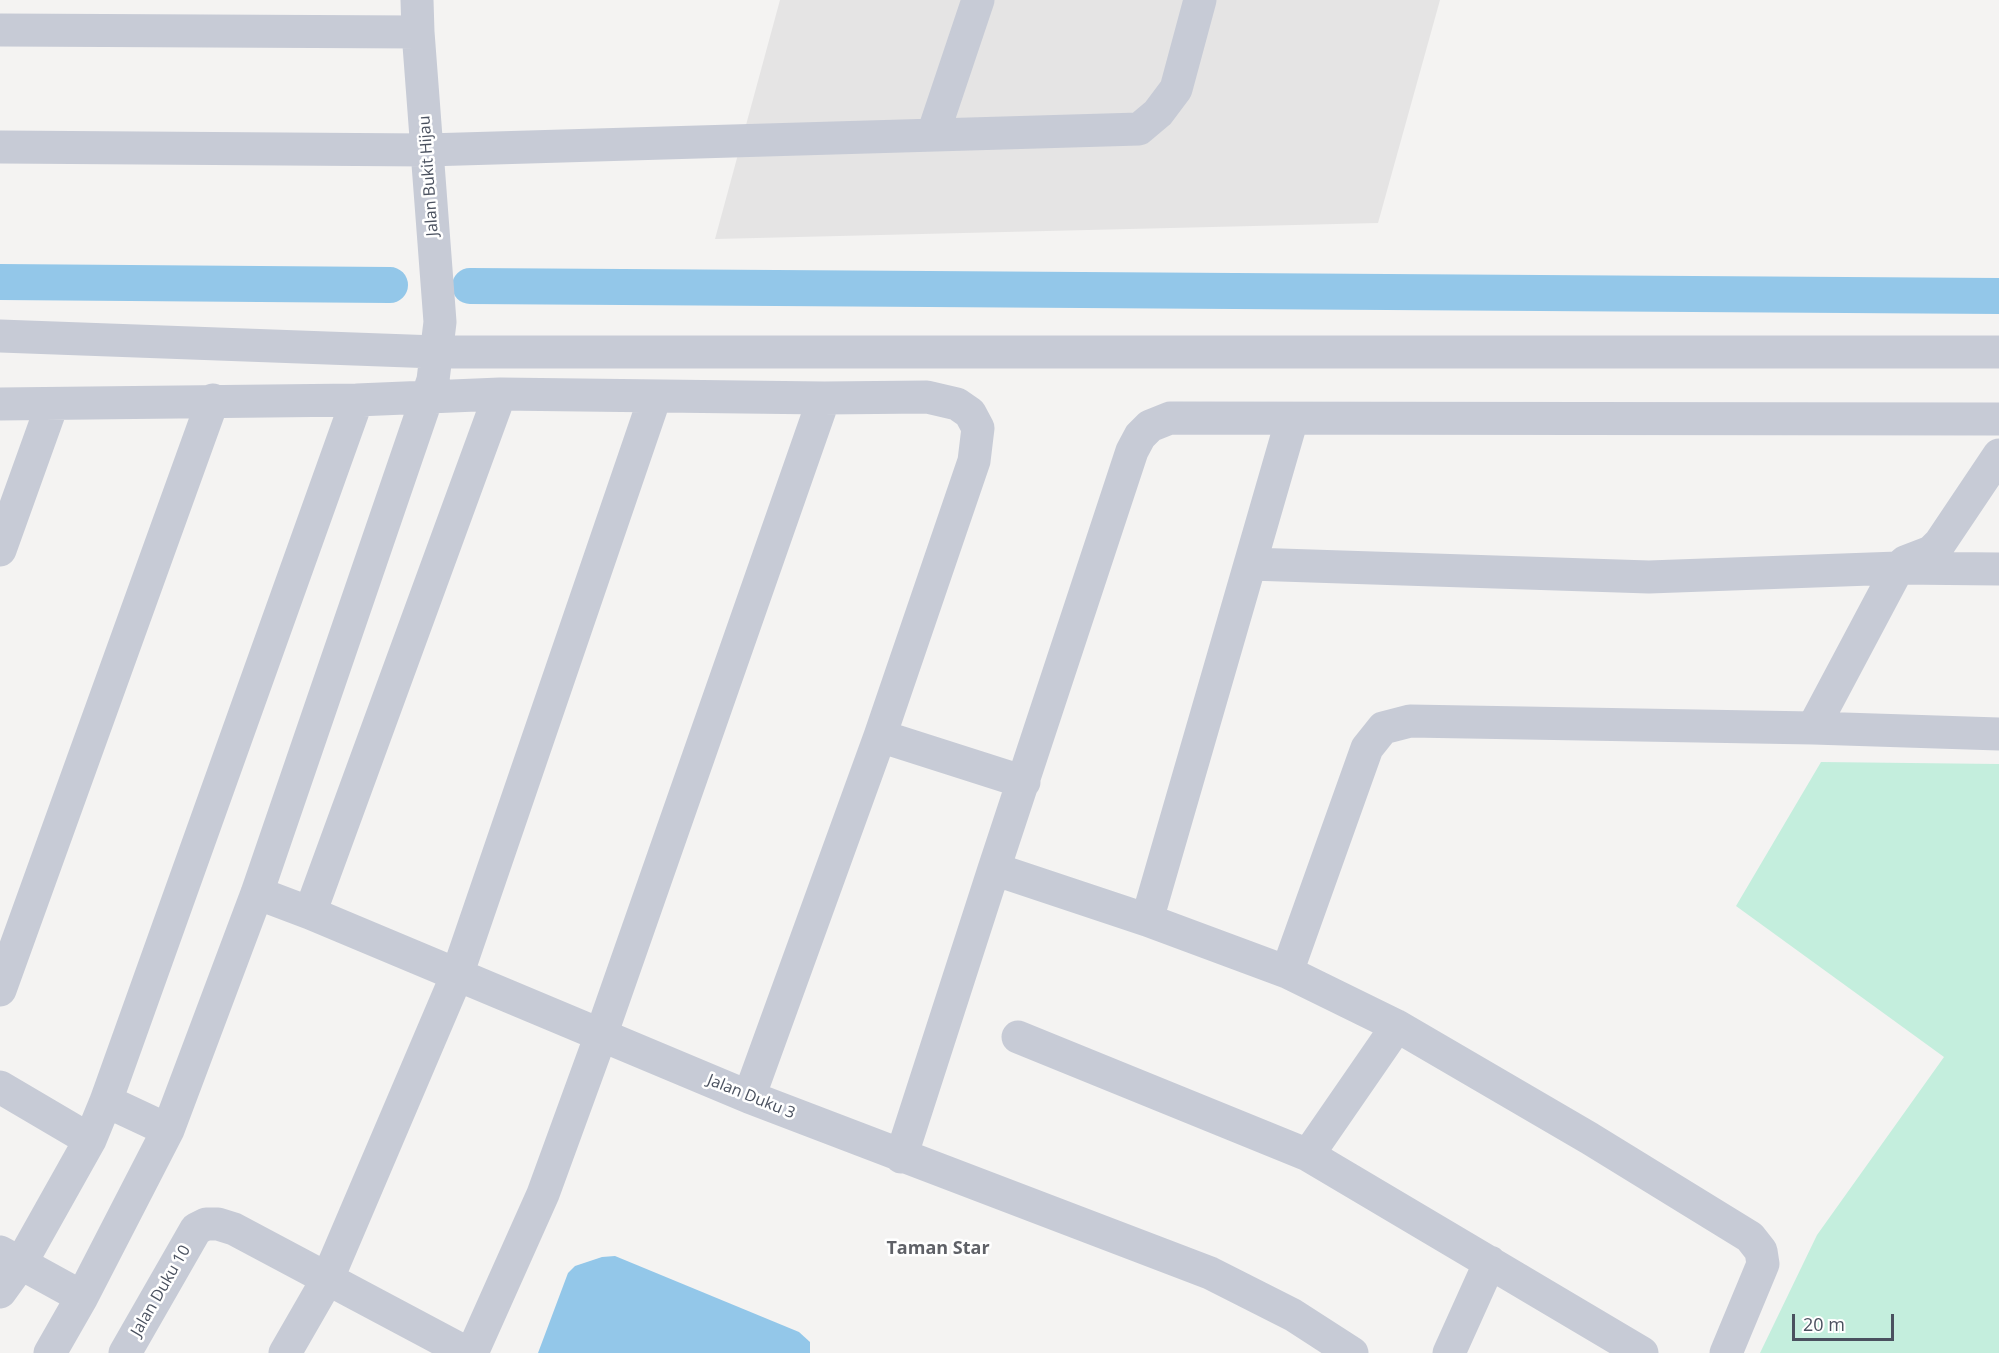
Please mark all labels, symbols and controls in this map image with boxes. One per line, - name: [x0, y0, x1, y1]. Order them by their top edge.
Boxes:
- street label: Jalan Bukit Hijau: [415, 115, 443, 237]
- street label: Jalan Duku 3: [704, 1071, 798, 1123]
- district label: Taman Star: [886, 1238, 990, 1260]
- street label: Jalan Duku 10: [127, 1242, 195, 1340]
- scale bar: [1795, 1302, 1897, 1340]
- text: 20 m: [1803, 1312, 1845, 1336]

